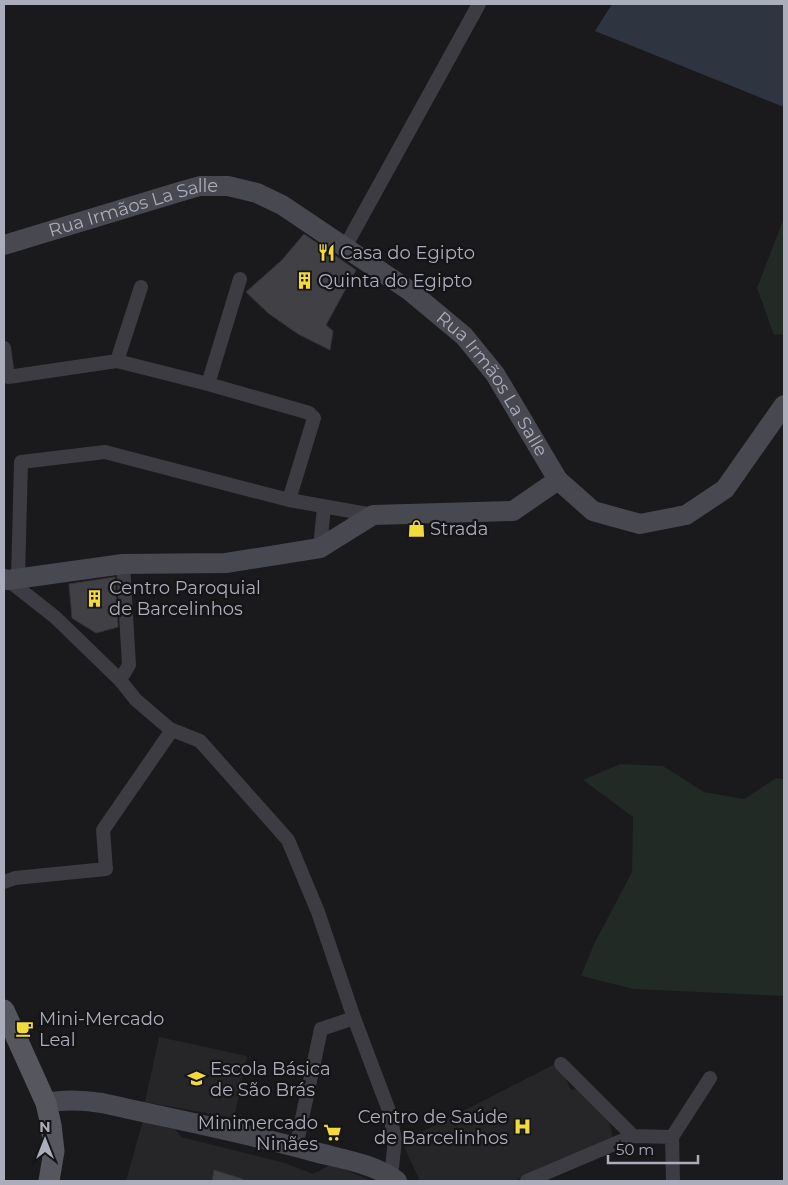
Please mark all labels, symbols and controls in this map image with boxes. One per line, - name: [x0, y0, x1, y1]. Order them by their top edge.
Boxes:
- street label: Rua Irmãos La Salle: [46, 175, 218, 242]
- place label: Casa do Egipto: [340, 242, 475, 264]
- restaurant icon: Casa do Egipto: [316, 243, 336, 263]
- place label: Quinta do Egipto: [318, 270, 472, 292]
- building icon: Quinta do Egipto: [294, 271, 314, 291]
- street label: Rua Irmãos La Salle: [432, 307, 553, 461]
- place label: Strada: [430, 518, 488, 540]
- shop icon: Strada: [406, 519, 426, 539]
- place label: Centro Paroquial de Barcelinhos: [109, 577, 261, 620]
- building icon: Centro Paroquial de Barcelinhos: [85, 588, 105, 608]
- place label: Mini-Mercado Leal: [39, 1008, 164, 1051]
- cafe icon: Mini-Mercado Leal: [15, 1019, 35, 1039]
- place label: Escola Básica de São Brás: [210, 1058, 331, 1101]
- school or university icon: Escola Básica de São Brás: [186, 1069, 206, 1089]
- place label: Centro de Saúde de Barcelinhos: [358, 1106, 508, 1149]
- place label: Minimercado Ninães: [198, 1112, 318, 1155]
- north arrow: [20, 1115, 70, 1165]
- hospital icon: Centro de Saúde de Barcelinhos: [512, 1117, 532, 1137]
- text: N: [39, 1118, 51, 1136]
- supermarket icon: Minimercado Ninães: [322, 1123, 342, 1143]
- scale bar: [608, 1132, 698, 1164]
- text: 50 m: [616, 1140, 654, 1159]

